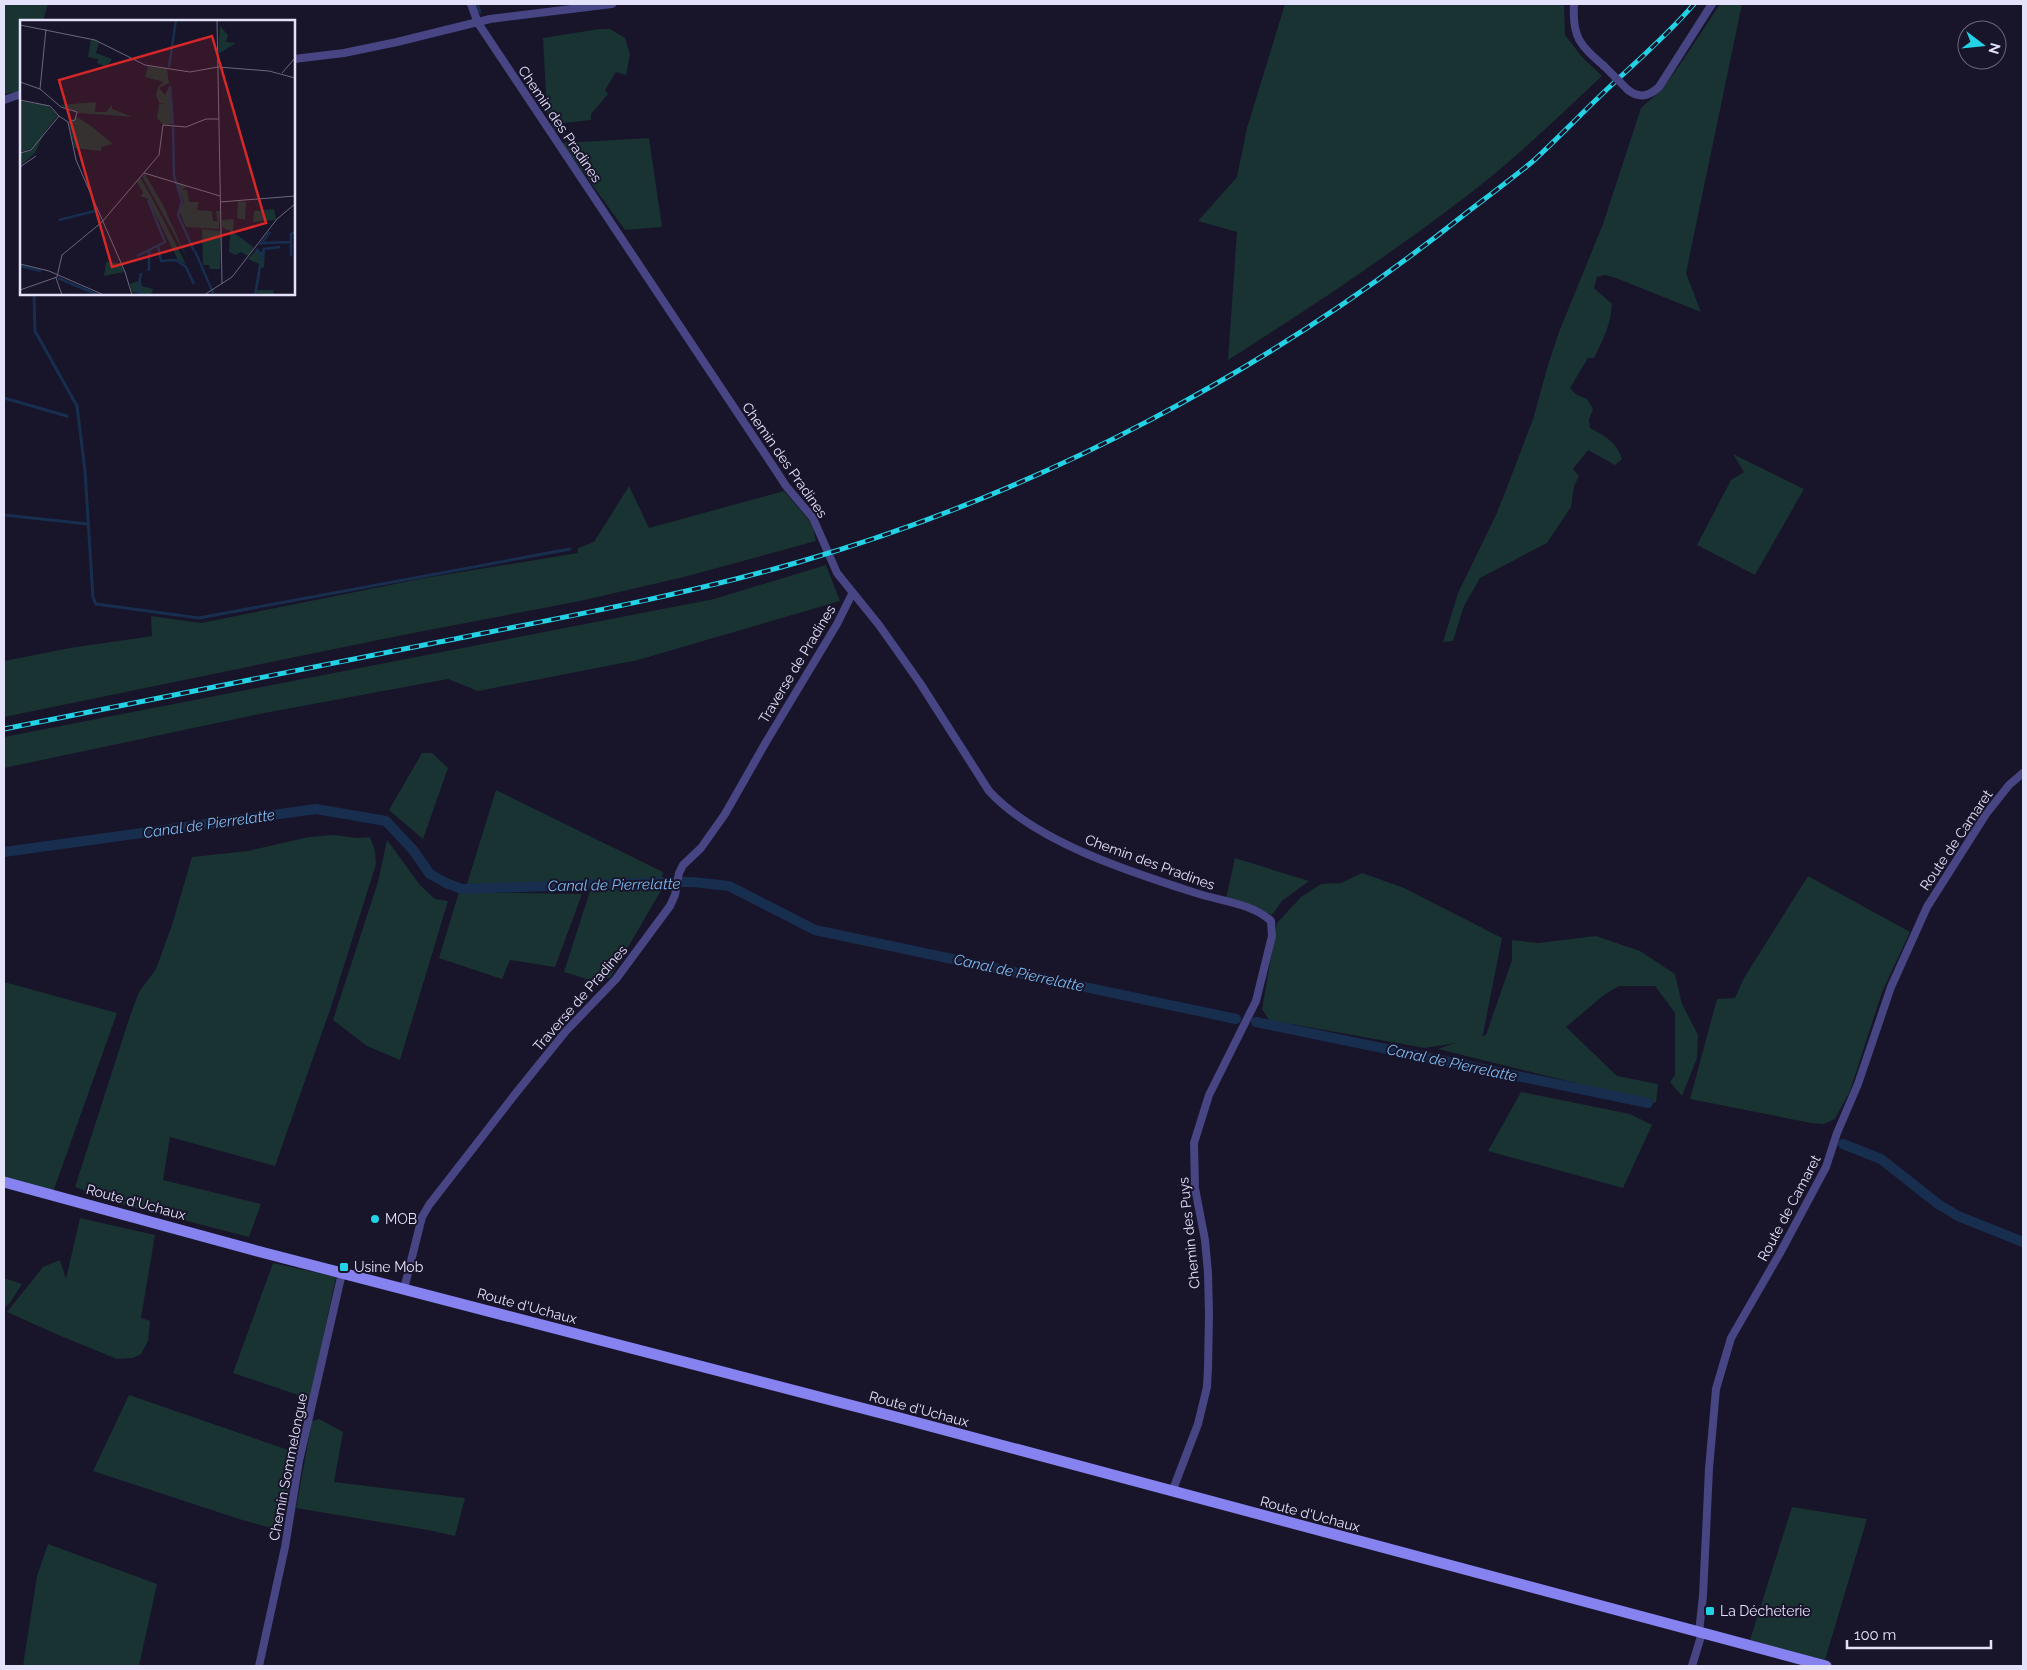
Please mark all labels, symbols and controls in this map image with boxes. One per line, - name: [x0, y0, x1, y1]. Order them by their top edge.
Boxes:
- inset map: [20, 20, 295, 295]
- north arrow: [1957, 20, 2007, 70]
- text: N: [1985, 41, 2004, 56]
- street label: Chemin des Pradines: [515, 63, 605, 185]
- street label: Chemin des Pradines: [739, 399, 831, 521]
- street label: Traverse de Pradines: [755, 602, 839, 726]
- street label: Route de Camaret: [1916, 786, 1996, 893]
- water label: Canal de Pierrelatte: [142, 806, 276, 842]
- street label: Chemin des Pradines: [1083, 831, 1217, 893]
- water label: Canal de Pierrelatte: [547, 875, 681, 895]
- street label: Traverse de Pradines: [530, 942, 631, 1054]
- water label: Canal de Pierrelatte: [952, 950, 1086, 996]
- water label: Canal de Pierrelatte: [1385, 1040, 1519, 1086]
- street label: Route de Camaret: [1754, 1152, 1824, 1264]
- street label: Chemin des Puys: [1175, 1176, 1203, 1290]
- street label: Route d'Uchaux: [84, 1181, 188, 1223]
- place label: MOB: [385, 1211, 417, 1227]
- marker: MOB: [369, 1213, 381, 1225]
- place label: Usine Mob: [354, 1259, 424, 1275]
- marker: Usine Mob: [338, 1261, 350, 1273]
- street label: Route d'Uchaux: [475, 1285, 579, 1327]
- street label: Route d'Uchaux: [867, 1388, 971, 1430]
- street label: Chemin Sommelongue: [266, 1392, 310, 1542]
- street label: Route d'Uchaux: [1258, 1493, 1362, 1535]
- place label: La Décheterie: [1720, 1603, 1811, 1619]
- marker: La Décheterie: [1704, 1605, 1716, 1617]
- scale bar: [1847, 1618, 1991, 1650]
- text: 100 m: [1854, 1626, 1896, 1644]

